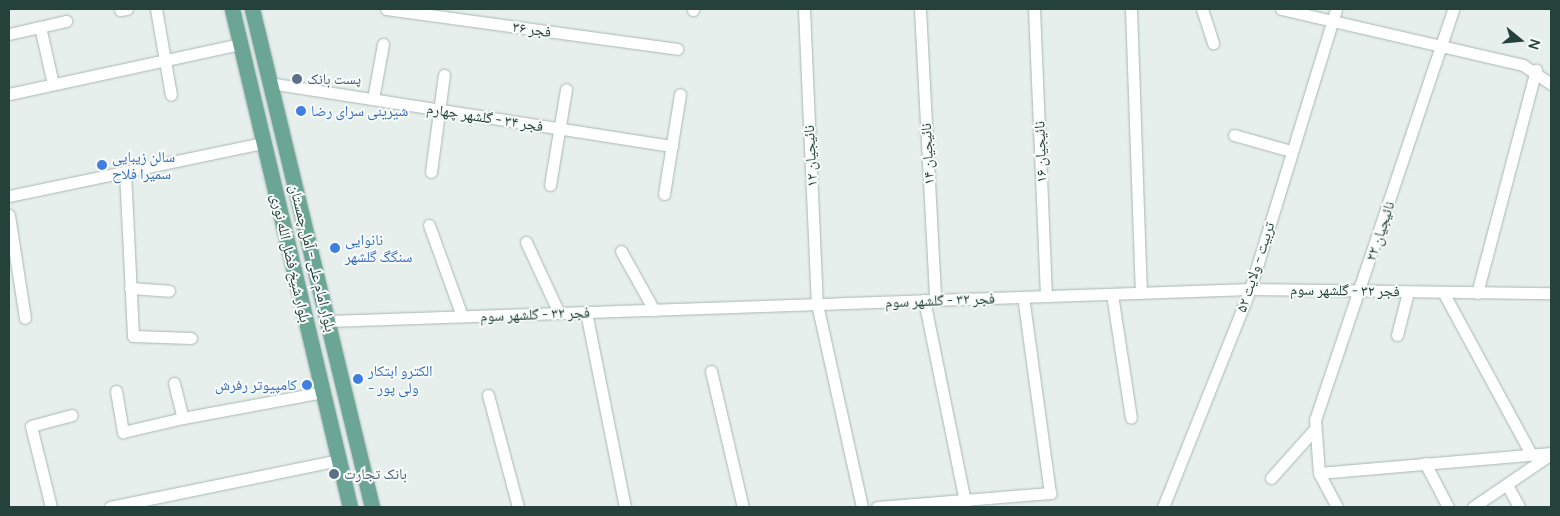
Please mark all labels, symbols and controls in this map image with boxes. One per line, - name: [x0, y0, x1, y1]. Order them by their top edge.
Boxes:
- north arrow: [1495, 15, 1545, 65]
- street label: فجر ۳۶: [512, 17, 552, 41]
- text: N: [1524, 37, 1545, 52]
- place label: پست بانک: [307, 70, 361, 88]
- marker: پست بانک: [291, 73, 303, 85]
- street label: فجر ۳۴ - گلشهر چهارم: [425, 99, 545, 135]
- place label: شیرینی سرای رضا: [311, 102, 408, 120]
- marker: شیرینی سرای رضا: [295, 105, 307, 117]
- street label: نائیجیان ۱۶: [1030, 121, 1050, 183]
- street label: نائیجیان ۱۴: [916, 123, 938, 185]
- street label: نائیجیان ۱۲: [799, 125, 821, 187]
- place label: سالن زیبایی سمیرا فلاح: [112, 147, 175, 182]
- marker: سالن زیبایی سمیرا فلاح: [96, 159, 108, 171]
- street label: بلوار امام علی - آمل چمستان: [286, 182, 340, 334]
- street label: بلوار شیخ فضل الله نوری: [267, 192, 315, 324]
- street label: نائیجیان ۲۲: [1362, 199, 1398, 263]
- street label: تربیت - ولایت ۵۲: [1232, 220, 1278, 314]
- place label: نانوایی سنگگ گلشهر: [345, 230, 412, 265]
- marker: نانوایی سنگگ گلشهر: [329, 242, 341, 254]
- street label: فجر ۳۲ - گلشهر سوم: [1290, 280, 1400, 300]
- street label: فجر ۳۲ - گلشهر سوم: [885, 289, 995, 311]
- street label: فجر ۳۲ - گلشهر سوم: [480, 303, 590, 325]
- place label: الکترو ابتکار - ولی پور: [368, 361, 433, 396]
- marker: الکترو ابتکار - ولی پور: [352, 373, 364, 385]
- place label: کامپیوتر رفرش: [215, 376, 297, 394]
- marker: کامپیوتر رفرش: [301, 379, 313, 391]
- place label: بانک تجارت: [344, 465, 407, 483]
- marker: بانک تجارت: [328, 468, 340, 480]

